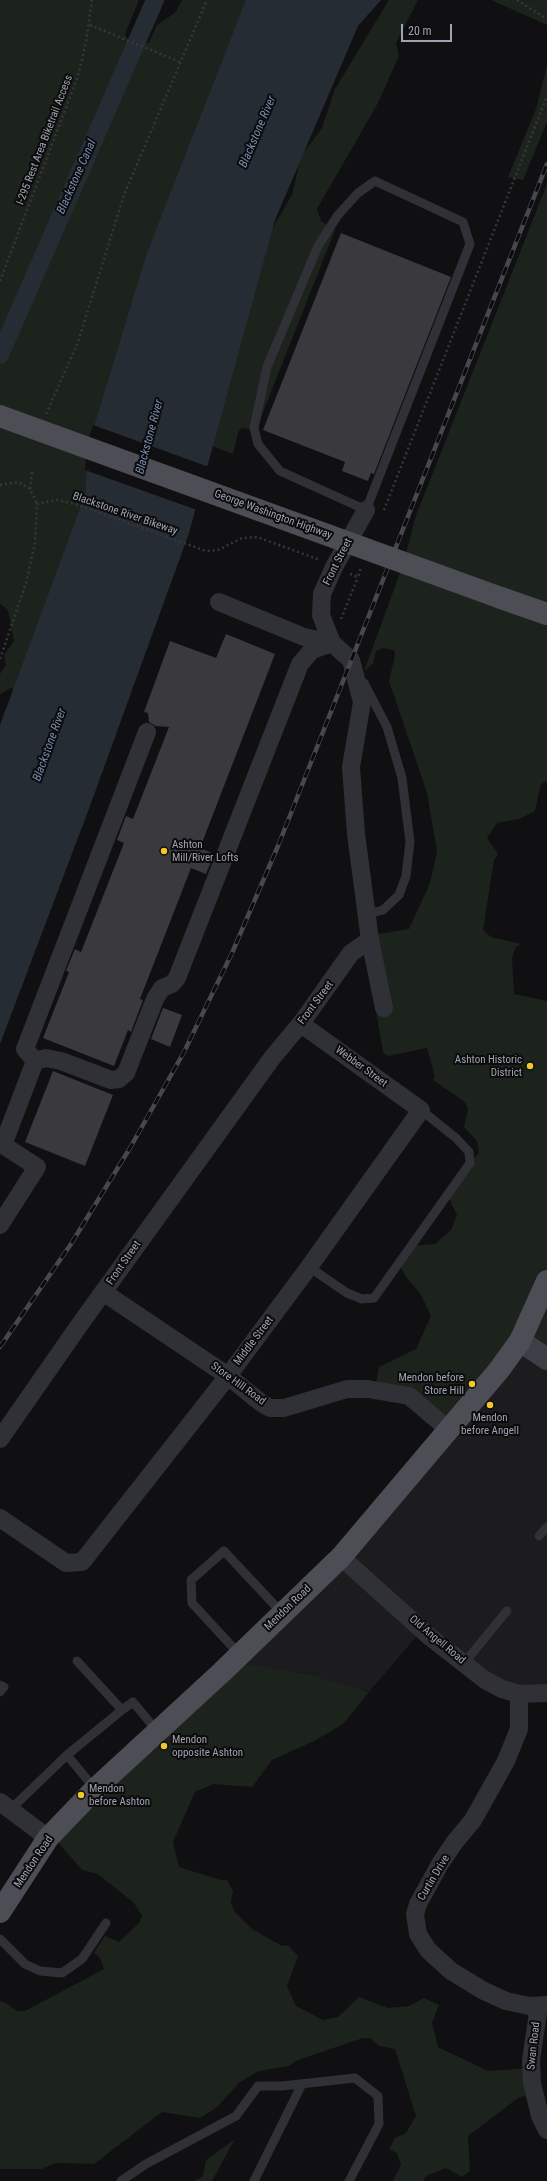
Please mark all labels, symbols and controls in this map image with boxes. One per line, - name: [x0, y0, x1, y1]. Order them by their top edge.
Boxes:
- scale bar: [403, 16, 454, 42]
- text: 20 m: [408, 24, 432, 38]
- street label: I-295 Rest Area Biketrail Access: [14, 73, 76, 207]
- water label: Blackstone River: [236, 94, 280, 170]
- water label: Blackstone Canal: [54, 138, 100, 216]
- water label: Blackstone River: [133, 398, 167, 476]
- street label: George Washington Highway: [212, 488, 334, 542]
- street label: Blackstone River Bikeway: [71, 490, 179, 538]
- street label: Front Street: [321, 536, 355, 588]
- water label: Blackstone River: [30, 707, 70, 783]
- place label: Ashton Mill/River Lofts: [172, 838, 238, 864]
- marker: Ashton Mill/River Lofts: [159, 846, 169, 856]
- street label: Front Street: [295, 979, 337, 1027]
- street label: Webber Street: [332, 1044, 390, 1090]
- place label: Ashton Historic District: [455, 1053, 522, 1079]
- marker: Ashton Historic District: [525, 1061, 535, 1071]
- street label: Front Street: [104, 1238, 144, 1288]
- street label: Middle Street: [231, 1314, 277, 1368]
- street label: Store Hill Road: [208, 1360, 268, 1408]
- place label: Mendon before Store Hill: [398, 1371, 464, 1397]
- marker: Mendon before Store Hill: [467, 1379, 477, 1389]
- marker: Mendon before Angell: [485, 1400, 495, 1410]
- place label: Mendon before Angell: [461, 1411, 519, 1437]
- street label: Mendon Road: [262, 1583, 314, 1633]
- street label: Old Angell Road: [406, 1613, 468, 1667]
- place label: Mendon opposite Ashton: [172, 1733, 243, 1759]
- marker: Mendon opposite Ashton: [159, 1741, 169, 1751]
- place label: Mendon before Ashton: [89, 1782, 150, 1808]
- marker: Mendon before Ashton: [76, 1790, 86, 1800]
- street label: Mendon Road: [12, 1834, 56, 1890]
- street label: Curtin Drive: [415, 1853, 453, 1903]
- street label: Swan Road: [525, 2021, 543, 2071]

